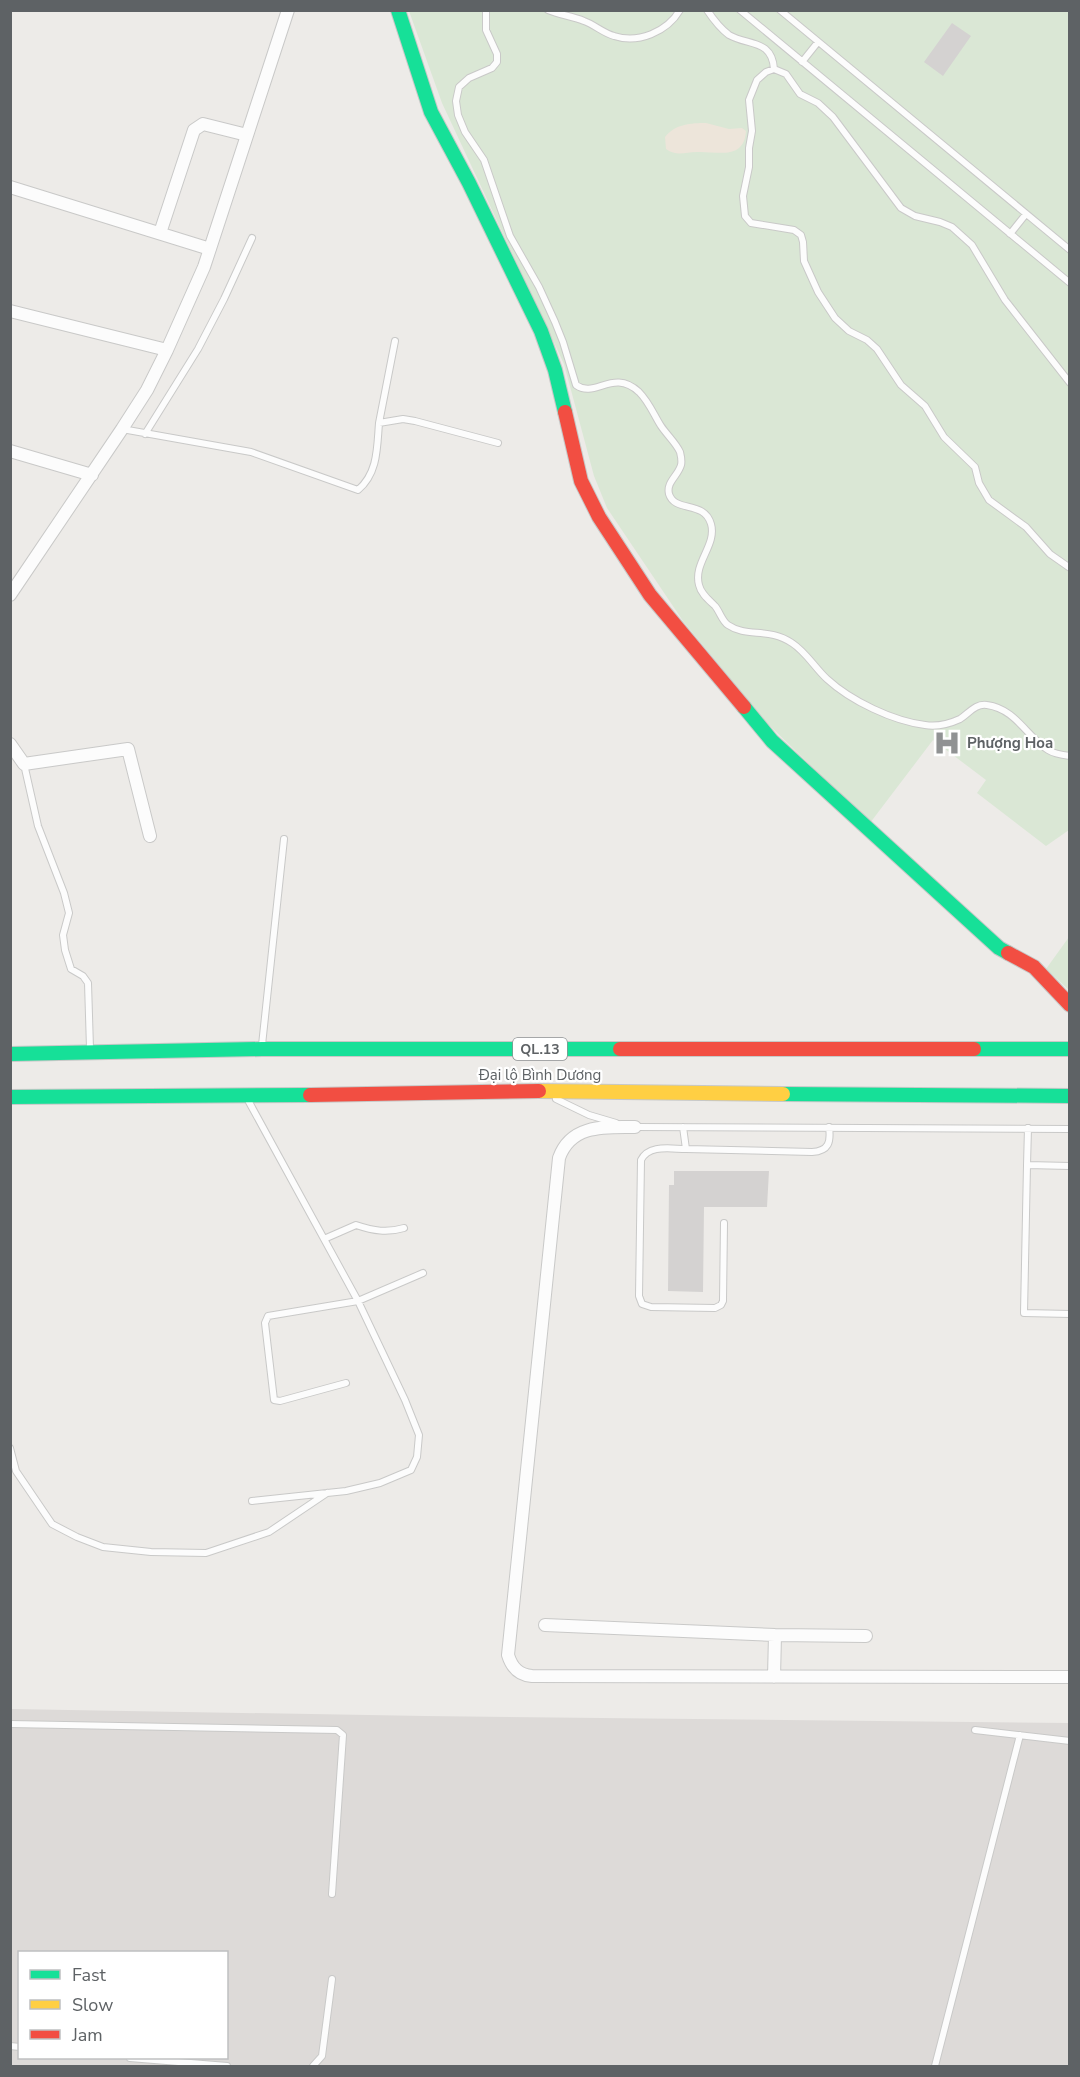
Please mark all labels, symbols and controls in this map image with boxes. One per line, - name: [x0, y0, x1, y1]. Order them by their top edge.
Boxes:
- hospital icon: Phượng Hoa: [932, 728, 962, 758]
- place label: Phượng Hoa: [967, 733, 1053, 753]
- road number: QL.13: [513, 1038, 567, 1060]
- street label: Đại lộ Bình Dương: [478, 1065, 601, 1085]
- legend: [18, 1951, 228, 2059]
- text: Fast: [72, 1963, 107, 1987]
- text: Slow: [72, 1993, 113, 2017]
- text: Jam: [71, 2023, 103, 2047]

